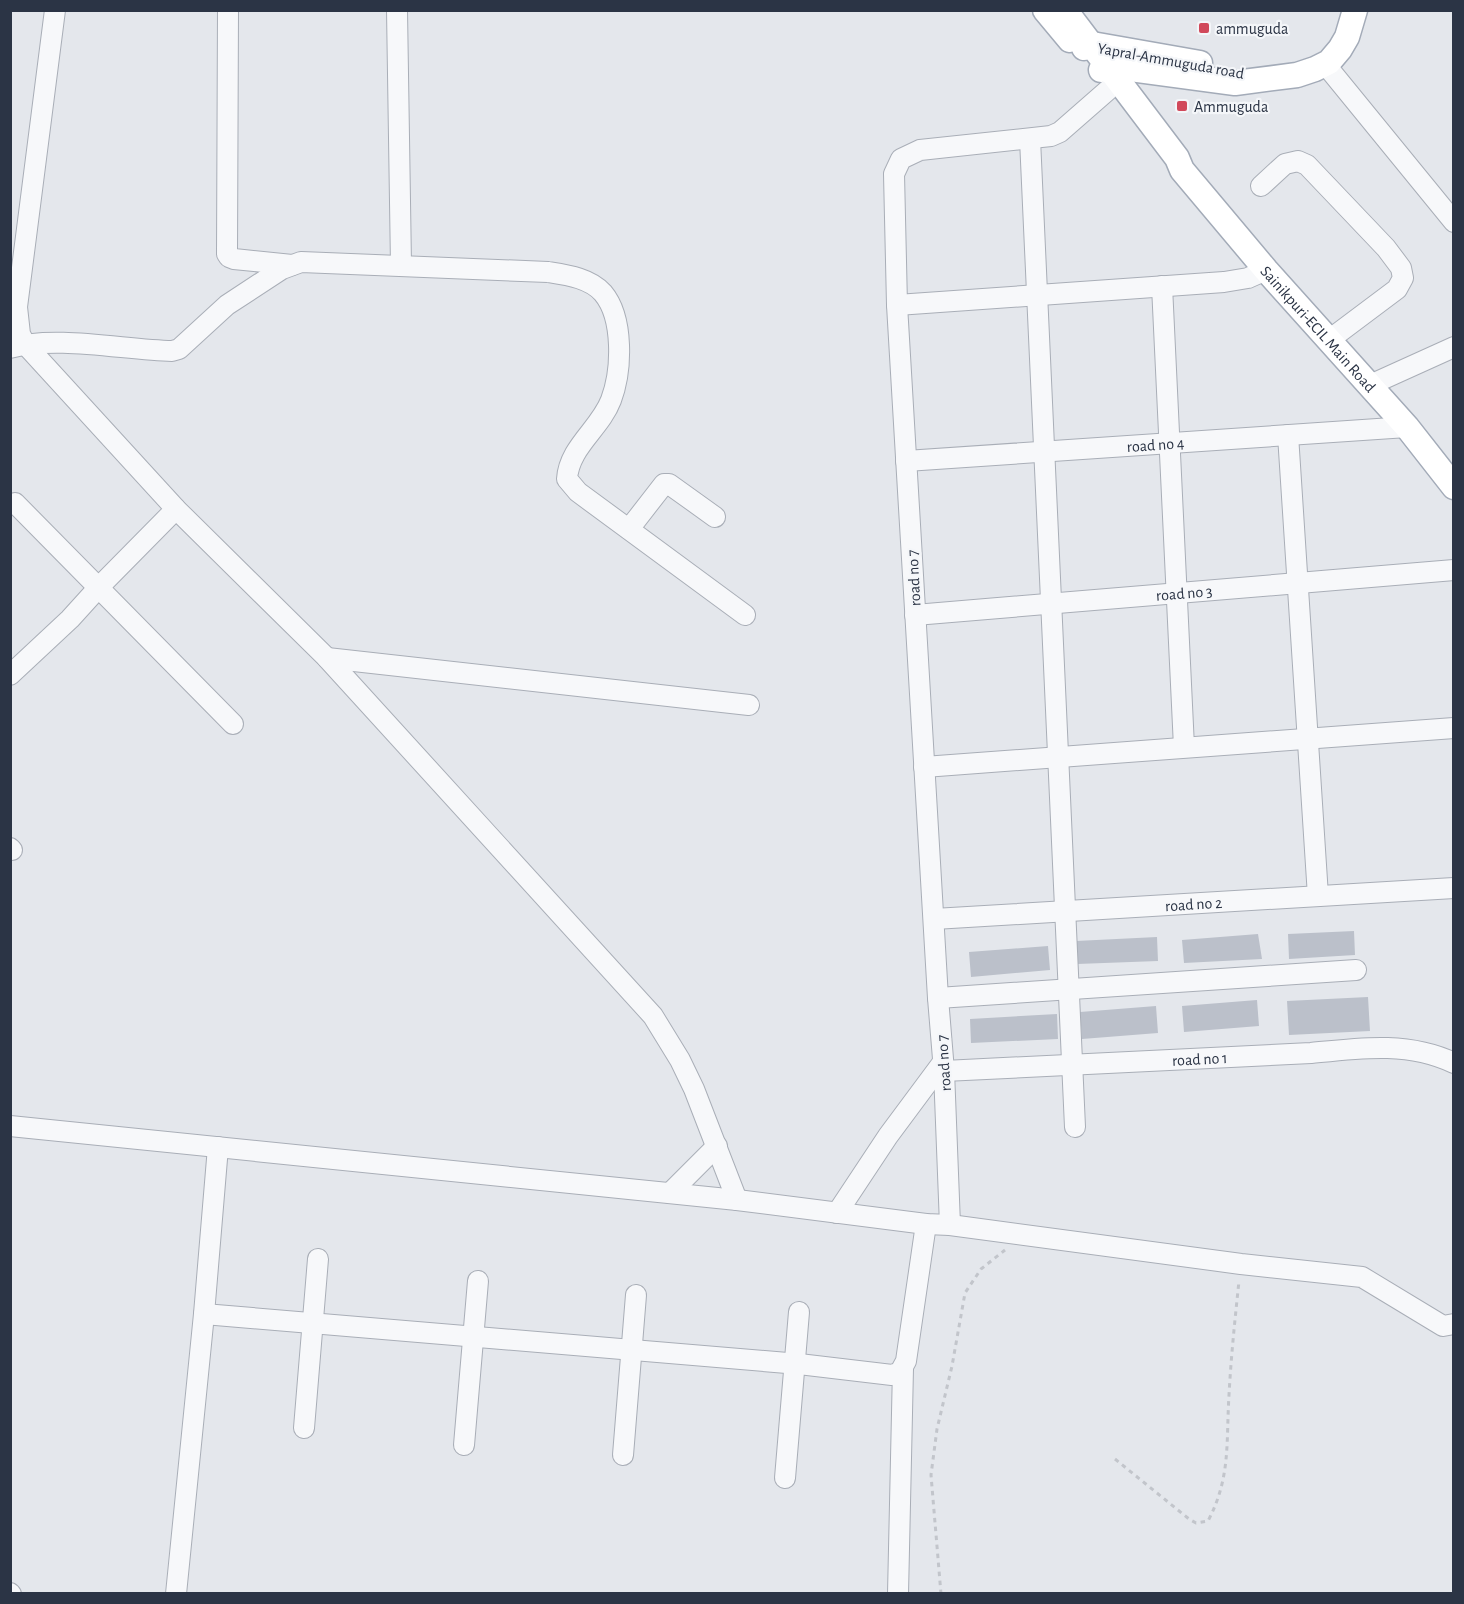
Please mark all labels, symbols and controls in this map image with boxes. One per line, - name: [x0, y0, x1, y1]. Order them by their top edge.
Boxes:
- marker: ammuguda: [1197, 21, 1211, 35]
- place label: ammuguda: [1216, 21, 1288, 37]
- street label: Yapral-Ammuguda road: [1096, 40, 1246, 82]
- marker: Ammuguda: [1175, 99, 1189, 113]
- place label: Ammuguda: [1194, 99, 1268, 115]
- street label: Sainikpuri-ECIL Main Road: [1257, 263, 1378, 395]
- street label: road no 4: [1126, 435, 1185, 455]
- street label: road no 7: [905, 549, 923, 607]
- street label: road no 3: [1155, 583, 1213, 604]
- street label: road no 2: [1164, 895, 1223, 914]
- street label: road no 7: [934, 1034, 954, 1092]
- street label: road no 1: [1172, 1050, 1228, 1069]

